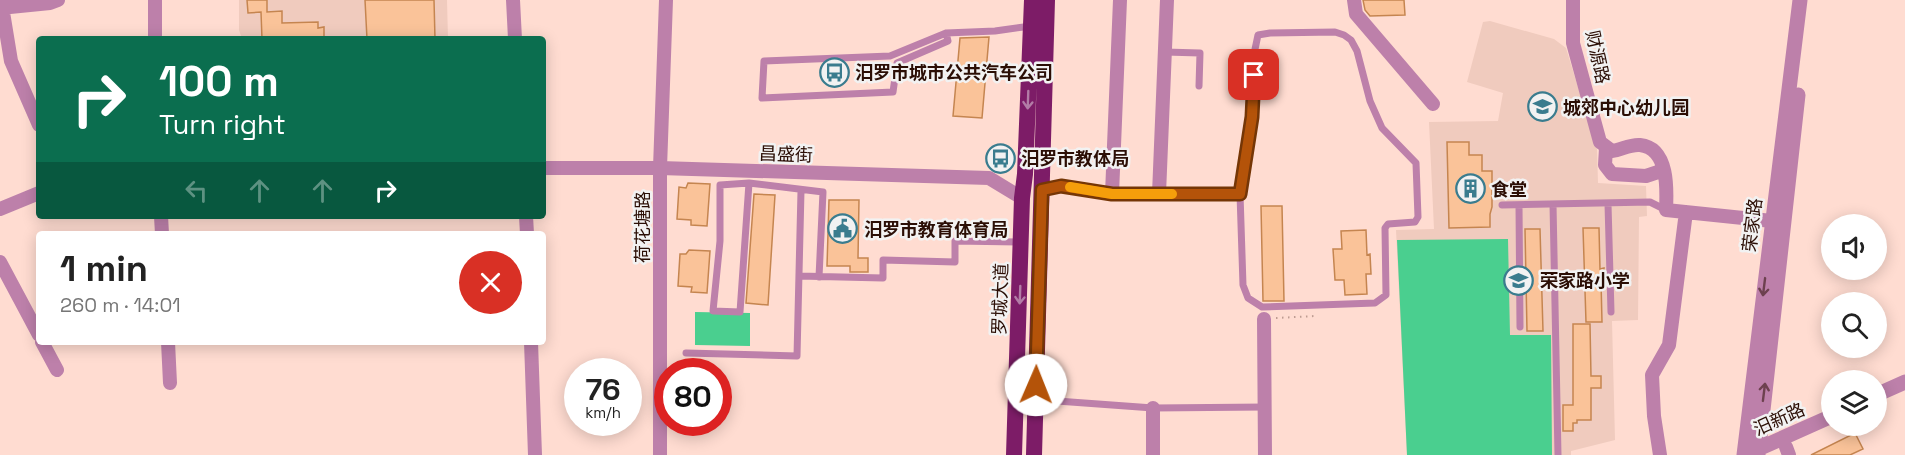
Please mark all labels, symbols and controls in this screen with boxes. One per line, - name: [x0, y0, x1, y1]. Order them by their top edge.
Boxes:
- street label: 财源路: [1581, 28, 1615, 86]
- pin: [1228, 49, 1279, 100]
- text: 100 m: [159, 55, 279, 108]
- bus stop icon: 汨罗市城市公共汽车公司: [818, 56, 850, 88]
- icon: arrive: [1237, 58, 1270, 91]
- icon: right: [60, 60, 138, 138]
- place label: 汨罗市城市公共汽车公司: [855, 61, 1053, 84]
- one-way arrow: [1023, 90, 1034, 110]
- school or university icon: 城郊中心幼儿园: [1526, 91, 1558, 123]
- place label: 城郊中心幼儿园: [1563, 96, 1689, 119]
- text: Turn right: [159, 107, 286, 142]
- street label: 昌盛街: [759, 142, 813, 166]
- bus stop icon: 汨罗市教体局: [984, 142, 1016, 174]
- place label: 汨罗市教体局: [1021, 147, 1129, 170]
- building icon: 食堂: [1454, 173, 1486, 205]
- icon: left: [180, 174, 213, 207]
- icon: ahead: [243, 174, 276, 207]
- icon: ahead: [306, 174, 339, 207]
- icon: right: [369, 174, 402, 207]
- place label: 食堂: [1491, 178, 1527, 201]
- street label: 荷花塘路: [631, 191, 654, 263]
- street label: 荣家路: [1737, 197, 1767, 253]
- public building icon: 汨罗市教育体育局: [827, 213, 859, 245]
- map controls: [1821, 214, 1887, 436]
- button: sound: [1821, 214, 1887, 280]
- place label: 汨罗市教育体育局: [864, 218, 1008, 241]
- text: 1 min: [60, 246, 148, 292]
- button: close: [459, 251, 522, 314]
- street label: 罗城大道: [987, 263, 1013, 335]
- school or university icon: 荣家路小学: [1503, 264, 1535, 296]
- place label: 荣家路小学: [1540, 269, 1630, 292]
- one-way arrow: [1758, 277, 1769, 297]
- one-way arrow: [1014, 285, 1025, 305]
- text: 260 m · 14:01: [60, 292, 181, 318]
- button: search: [1821, 292, 1887, 358]
- position arrow: [1004, 353, 1068, 417]
- speed limit sign: 80: [654, 358, 732, 436]
- text: 76: [585, 370, 621, 409]
- button: layers: [1821, 370, 1887, 436]
- one-way arrow: [1759, 383, 1770, 403]
- street label: 汨新路: [1750, 398, 1808, 440]
- text: km/h: [585, 403, 621, 422]

